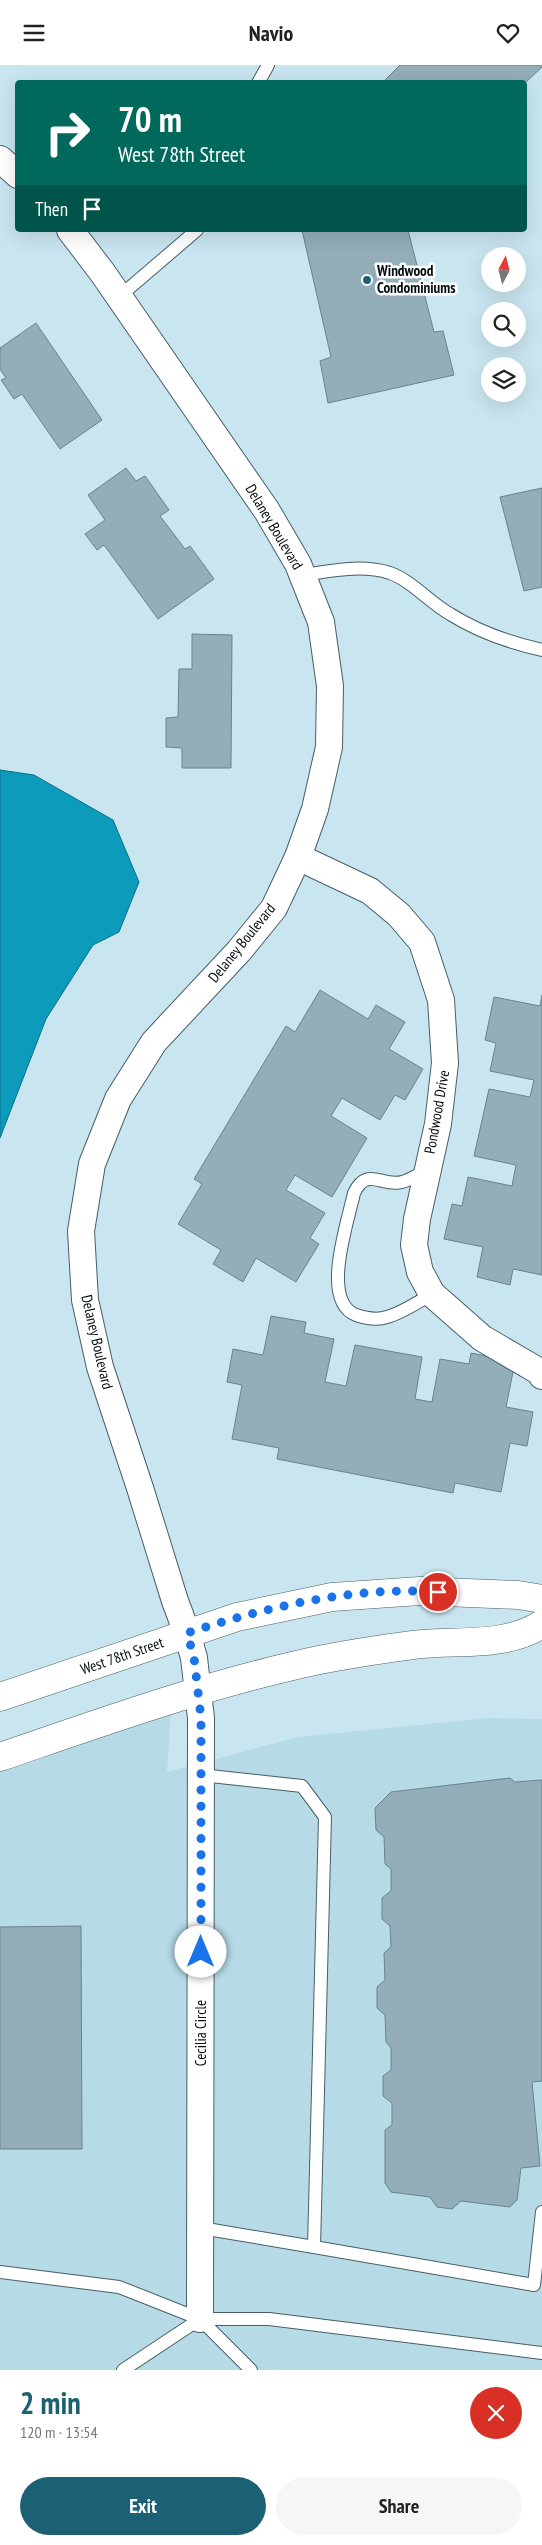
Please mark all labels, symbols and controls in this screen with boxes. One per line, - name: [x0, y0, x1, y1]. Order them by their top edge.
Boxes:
- icon: menu: [20, 19, 48, 47]
- text: Navio: [249, 19, 293, 47]
- icon: heart: [494, 19, 522, 47]
- text: 70 m: [118, 96, 182, 142]
- icon: right: [35, 100, 100, 165]
- text: West 78th Street: [118, 140, 245, 168]
- icon: arrive: [78, 195, 106, 223]
- text: Then: [35, 197, 68, 221]
- north arrow: [481, 247, 526, 293]
- map controls: [481, 247, 526, 402]
- place label: Windwood Condominiums: [376, 261, 456, 297]
- marker: Windwood Condominiums: [361, 274, 373, 286]
- button: search: [481, 302, 526, 347]
- button: layers: [481, 357, 526, 402]
- street label: Delaney Boulevard: [241, 481, 307, 573]
- street label: Delaney Boulevard: [204, 899, 279, 986]
- street label: Pondwood Drive: [420, 1069, 453, 1155]
- street label: Delaney Boulevard: [77, 1293, 118, 1391]
- pin: [417, 1571, 459, 1613]
- icon: arrive: [424, 1578, 452, 1606]
- street label: West 78th Street: [78, 1632, 166, 1679]
- position arrow: [174, 1925, 226, 1977]
- street label: Cecilia Circle: [191, 2000, 210, 2066]
- text: 2 min: [20, 2383, 81, 2422]
- button: close: [470, 2387, 522, 2439]
- text: 120 m · 13:54: [20, 2422, 98, 2442]
- button: Exit: [20, 2477, 266, 2535]
- button: Share: [276, 2477, 522, 2535]

